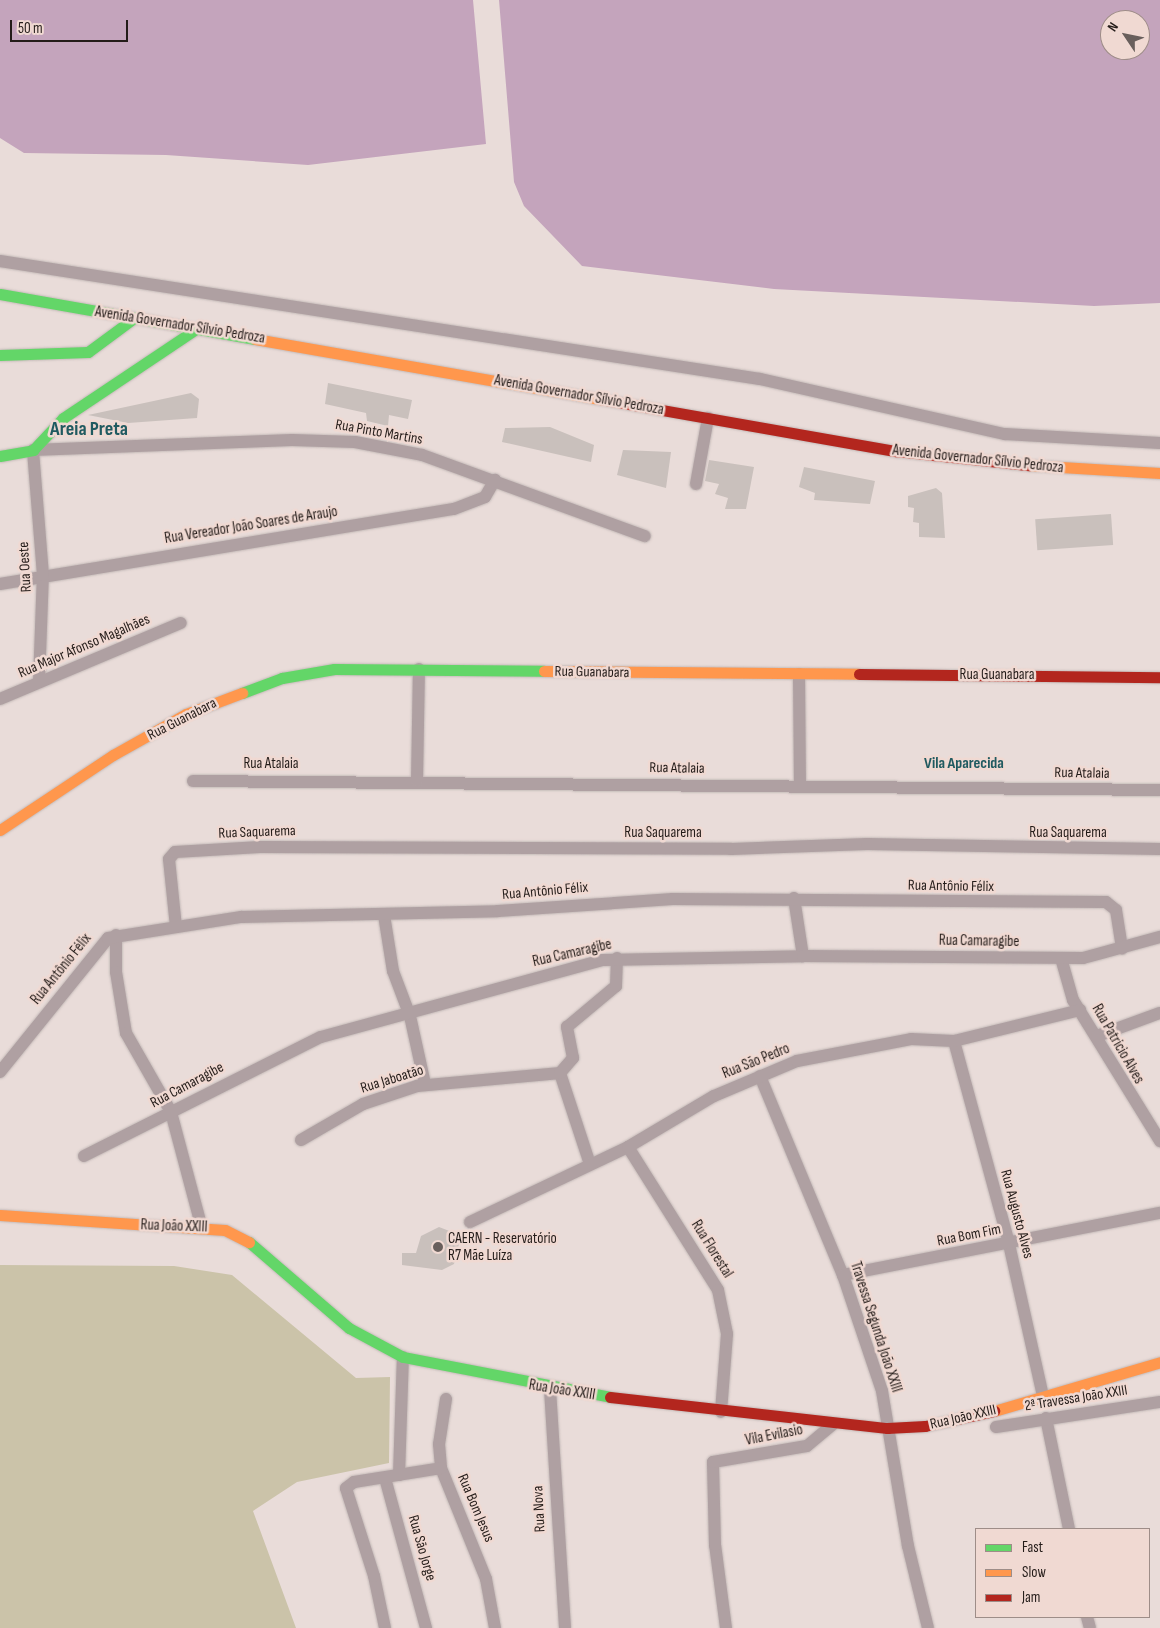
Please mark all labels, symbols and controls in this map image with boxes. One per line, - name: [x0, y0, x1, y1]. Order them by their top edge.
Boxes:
- scale bar: [12, 10, 130, 42]
- north arrow: [1100, 10, 1150, 60]
- text: 50 m: [18, 19, 43, 38]
- text: N: [1104, 19, 1122, 35]
- street label: Avenida Governador Sílvio Pedroza: [94, 303, 266, 347]
- street label: Avenida Governador Sílvio Pedroza: [493, 371, 665, 419]
- street label: Rua Pinto Martins: [334, 415, 424, 449]
- district label: Areia Preta: [50, 417, 128, 441]
- street label: Avenida Governador Sílvio Pedroza: [892, 441, 1064, 477]
- street label: Rua Vereador João Soares de Araujo: [163, 502, 339, 548]
- street label: Rua Oeste: [15, 541, 35, 593]
- street label: Rua Major Afonso Magalhães: [15, 610, 153, 682]
- street label: Rua Guanabara: [554, 662, 630, 682]
- street label: Rua Guanabara: [960, 666, 1034, 684]
- street label: Rua Guanabara: [145, 694, 219, 744]
- district label: Vila Aparecida: [924, 754, 1004, 774]
- street label: Rua Atalaia: [243, 755, 299, 773]
- street label: Rua Atalaia: [649, 759, 705, 777]
- street label: Rua Atalaia: [1054, 764, 1110, 782]
- street label: Rua Saquarema: [218, 822, 296, 842]
- street label: Rua Saquarema: [624, 824, 702, 842]
- street label: Rua Saquarema: [1029, 824, 1107, 842]
- street label: Rua Antônio Félix: [908, 876, 994, 896]
- street label: Rua Antônio Félix: [501, 878, 589, 904]
- street label: Rua Antônio Félix: [27, 930, 95, 1008]
- street label: Rua Camaragibe: [939, 931, 1019, 951]
- street label: Rua Camaragibe: [531, 935, 613, 971]
- street label: Rua Patricio Alves: [1088, 1001, 1148, 1087]
- street label: Rua São Pedro: [720, 1039, 792, 1083]
- street label: Rua Camaragibe: [147, 1058, 227, 1112]
- street label: Rua Jaboatão: [358, 1061, 426, 1097]
- street label: Rua Augusto Alves: [996, 1168, 1038, 1260]
- street label: Rua João XXIII: [140, 1216, 208, 1236]
- street label: Rua Florestal: [687, 1217, 737, 1281]
- street label: Rua Bom Fim: [936, 1220, 1002, 1250]
- place label: CAERN - Reservatório R7 Mãe Luíza: [448, 1229, 557, 1264]
- marker: CAERN - Reservatório R7 Mãe Luíza: [432, 1241, 444, 1253]
- street label: Travessa Segunda João XXIII: [846, 1259, 906, 1395]
- street label: Rua João XXIII: [528, 1376, 596, 1404]
- street label: 2ª Travessa João XXIII: [1023, 1381, 1129, 1415]
- street label: Rua João XXIII: [928, 1401, 998, 1433]
- street label: Vila Evilasio: [744, 1421, 804, 1449]
- street label: Rua Bom Jesus: [454, 1471, 498, 1545]
- street label: Rua Nova: [529, 1485, 549, 1533]
- street label: Rua São Jorge: [404, 1513, 440, 1583]
- legend: [975, 1528, 1150, 1618]
- text: Fast: [1022, 1538, 1043, 1557]
- text: Slow: [1022, 1563, 1046, 1582]
- text: Jam: [1022, 1588, 1040, 1607]

